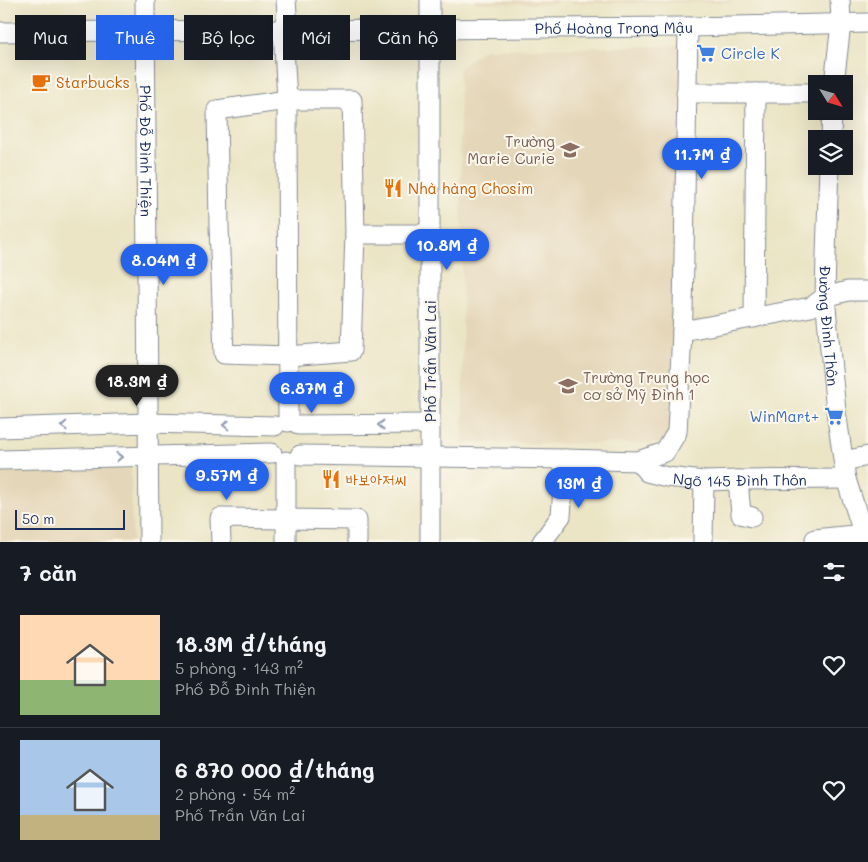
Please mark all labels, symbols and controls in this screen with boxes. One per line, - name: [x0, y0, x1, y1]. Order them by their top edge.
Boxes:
- chip: Mua: [15, 15, 86, 60]
- chip: Thuê: [96, 15, 174, 60]
- chip: Bộ lọc: [184, 15, 273, 60]
- chip: Mới: [283, 15, 350, 60]
- chip: Căn hộ: [360, 15, 456, 60]
- street label: Phố Hoàng Trọng Mậu: [535, 17, 693, 38]
- supermarket icon: Circle K: [695, 42, 717, 64]
- place label: Circle K: [721, 43, 780, 63]
- cafe icon: Starbucks: [30, 71, 52, 93]
- place label: Starbucks: [56, 72, 130, 92]
- north arrow: [808, 75, 852, 120]
- map controls: [808, 75, 853, 175]
- street label: Phố Đỗ Đình Thiện: [136, 85, 157, 217]
- button: layers: [808, 130, 853, 175]
- place label: Trường Marie Curie: [467, 131, 555, 168]
- pin: 11.7M ₫: [656, 138, 748, 180]
- school or university icon: Trường Marie Curie: [559, 139, 581, 161]
- text: 11.7M ₫: [673, 143, 731, 164]
- restaurant icon: Nhà hàng Chosim: [382, 177, 404, 199]
- place label: Nhà hàng Chosim: [408, 178, 533, 198]
- pin: 10.8M ₫: [401, 228, 493, 271]
- text: 10.8M ₫: [416, 234, 478, 255]
- pin: 8.04M ₫: [118, 244, 210, 286]
- text: 8.04M ₫: [132, 249, 196, 270]
- street label: Đường Đình Thôn: [815, 265, 844, 387]
- street label: Phố Trần Văn Lai: [420, 300, 440, 422]
- pin: 18.3M ₫: [91, 364, 183, 407]
- place label: Trường Trung học cơ sở Mỹ Đình 1: [583, 367, 710, 404]
- text: 18.3M ₫: [106, 370, 168, 391]
- pin: 6.87M ₫: [266, 372, 358, 414]
- school or university icon: Trường Trung học cơ sở Mỹ Đình 1: [557, 375, 579, 397]
- text: 6.87M ₫: [281, 377, 343, 398]
- supermarket icon: WinMart+: [823, 405, 845, 427]
- place label: WinMart+: [749, 406, 819, 426]
- one-way arrow: [222, 420, 230, 430]
- one-way arrow: [377, 420, 385, 430]
- one-way arrow: [60, 421, 68, 431]
- one-way arrow: [115, 451, 123, 462]
- pin: 9.57M ₫: [181, 458, 273, 501]
- text: 9.57M ₫: [196, 464, 258, 485]
- pin: 13M ₫: [544, 466, 614, 509]
- restaurant icon: 바보아저씨: [320, 468, 342, 490]
- street label: Ngõ 145 Đình Thôn: [672, 468, 807, 491]
- place label: 바보아저씨: [346, 469, 406, 489]
- text: 13M ₫: [556, 472, 602, 493]
- scale bar: [15, 507, 125, 530]
- text: 50 m: [22, 509, 54, 528]
- icon: filters: [820, 558, 848, 586]
- text: 7 căn: [20, 559, 77, 586]
- text: 18.3M ₫/tháng: [175, 630, 326, 657]
- icon: home: [60, 635, 120, 695]
- icon: heart: [820, 651, 848, 679]
- text: 5 phòng · 143 m²: [175, 657, 303, 678]
- text: Phố Đỗ Đình Thiện: [175, 678, 316, 699]
- text: 6 870 000 ₫/tháng: [175, 756, 375, 783]
- icon: home: [60, 760, 120, 820]
- icon: heart: [820, 776, 848, 804]
- text: 2 phòng · 54 m²: [175, 783, 295, 804]
- text: Phố Trần Văn Lai: [175, 804, 306, 825]

